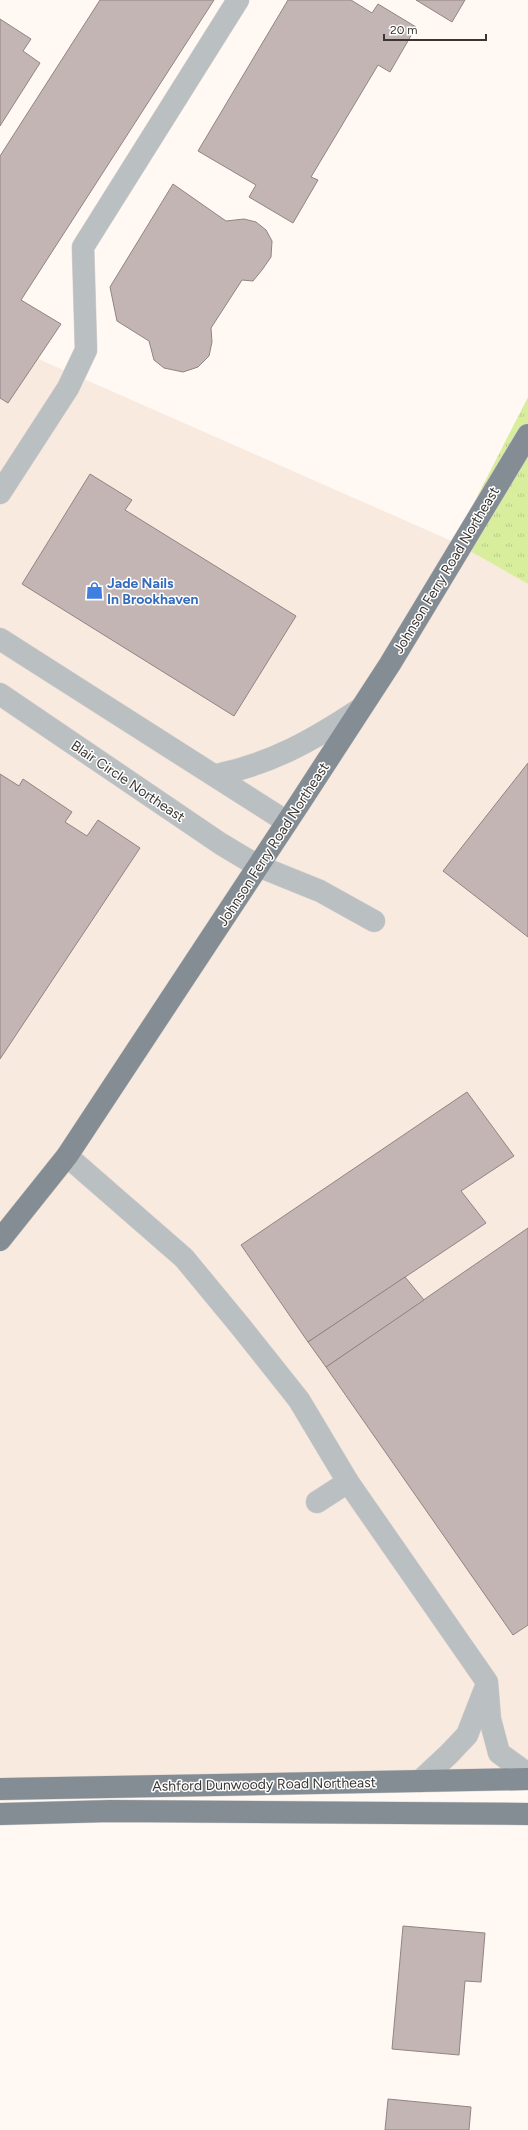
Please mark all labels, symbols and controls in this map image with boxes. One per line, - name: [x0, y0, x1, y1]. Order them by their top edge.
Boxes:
- scale bar: [384, 16, 486, 42]
- text: 20 m: [390, 23, 418, 37]
- street label: Johnson Ferry Road Northeast: [390, 484, 503, 657]
- place label: Jade Nails In Brookhaven: [107, 575, 199, 608]
- shop icon: Jade Nails In Brookhaven: [84, 581, 104, 601]
- street label: Blair Circle Northeast: [68, 737, 188, 826]
- street label: Johnson Ferry Road Northeast: [214, 759, 333, 929]
- street label: Ashford Dunwoody Road Northeast: [152, 1774, 376, 1795]

